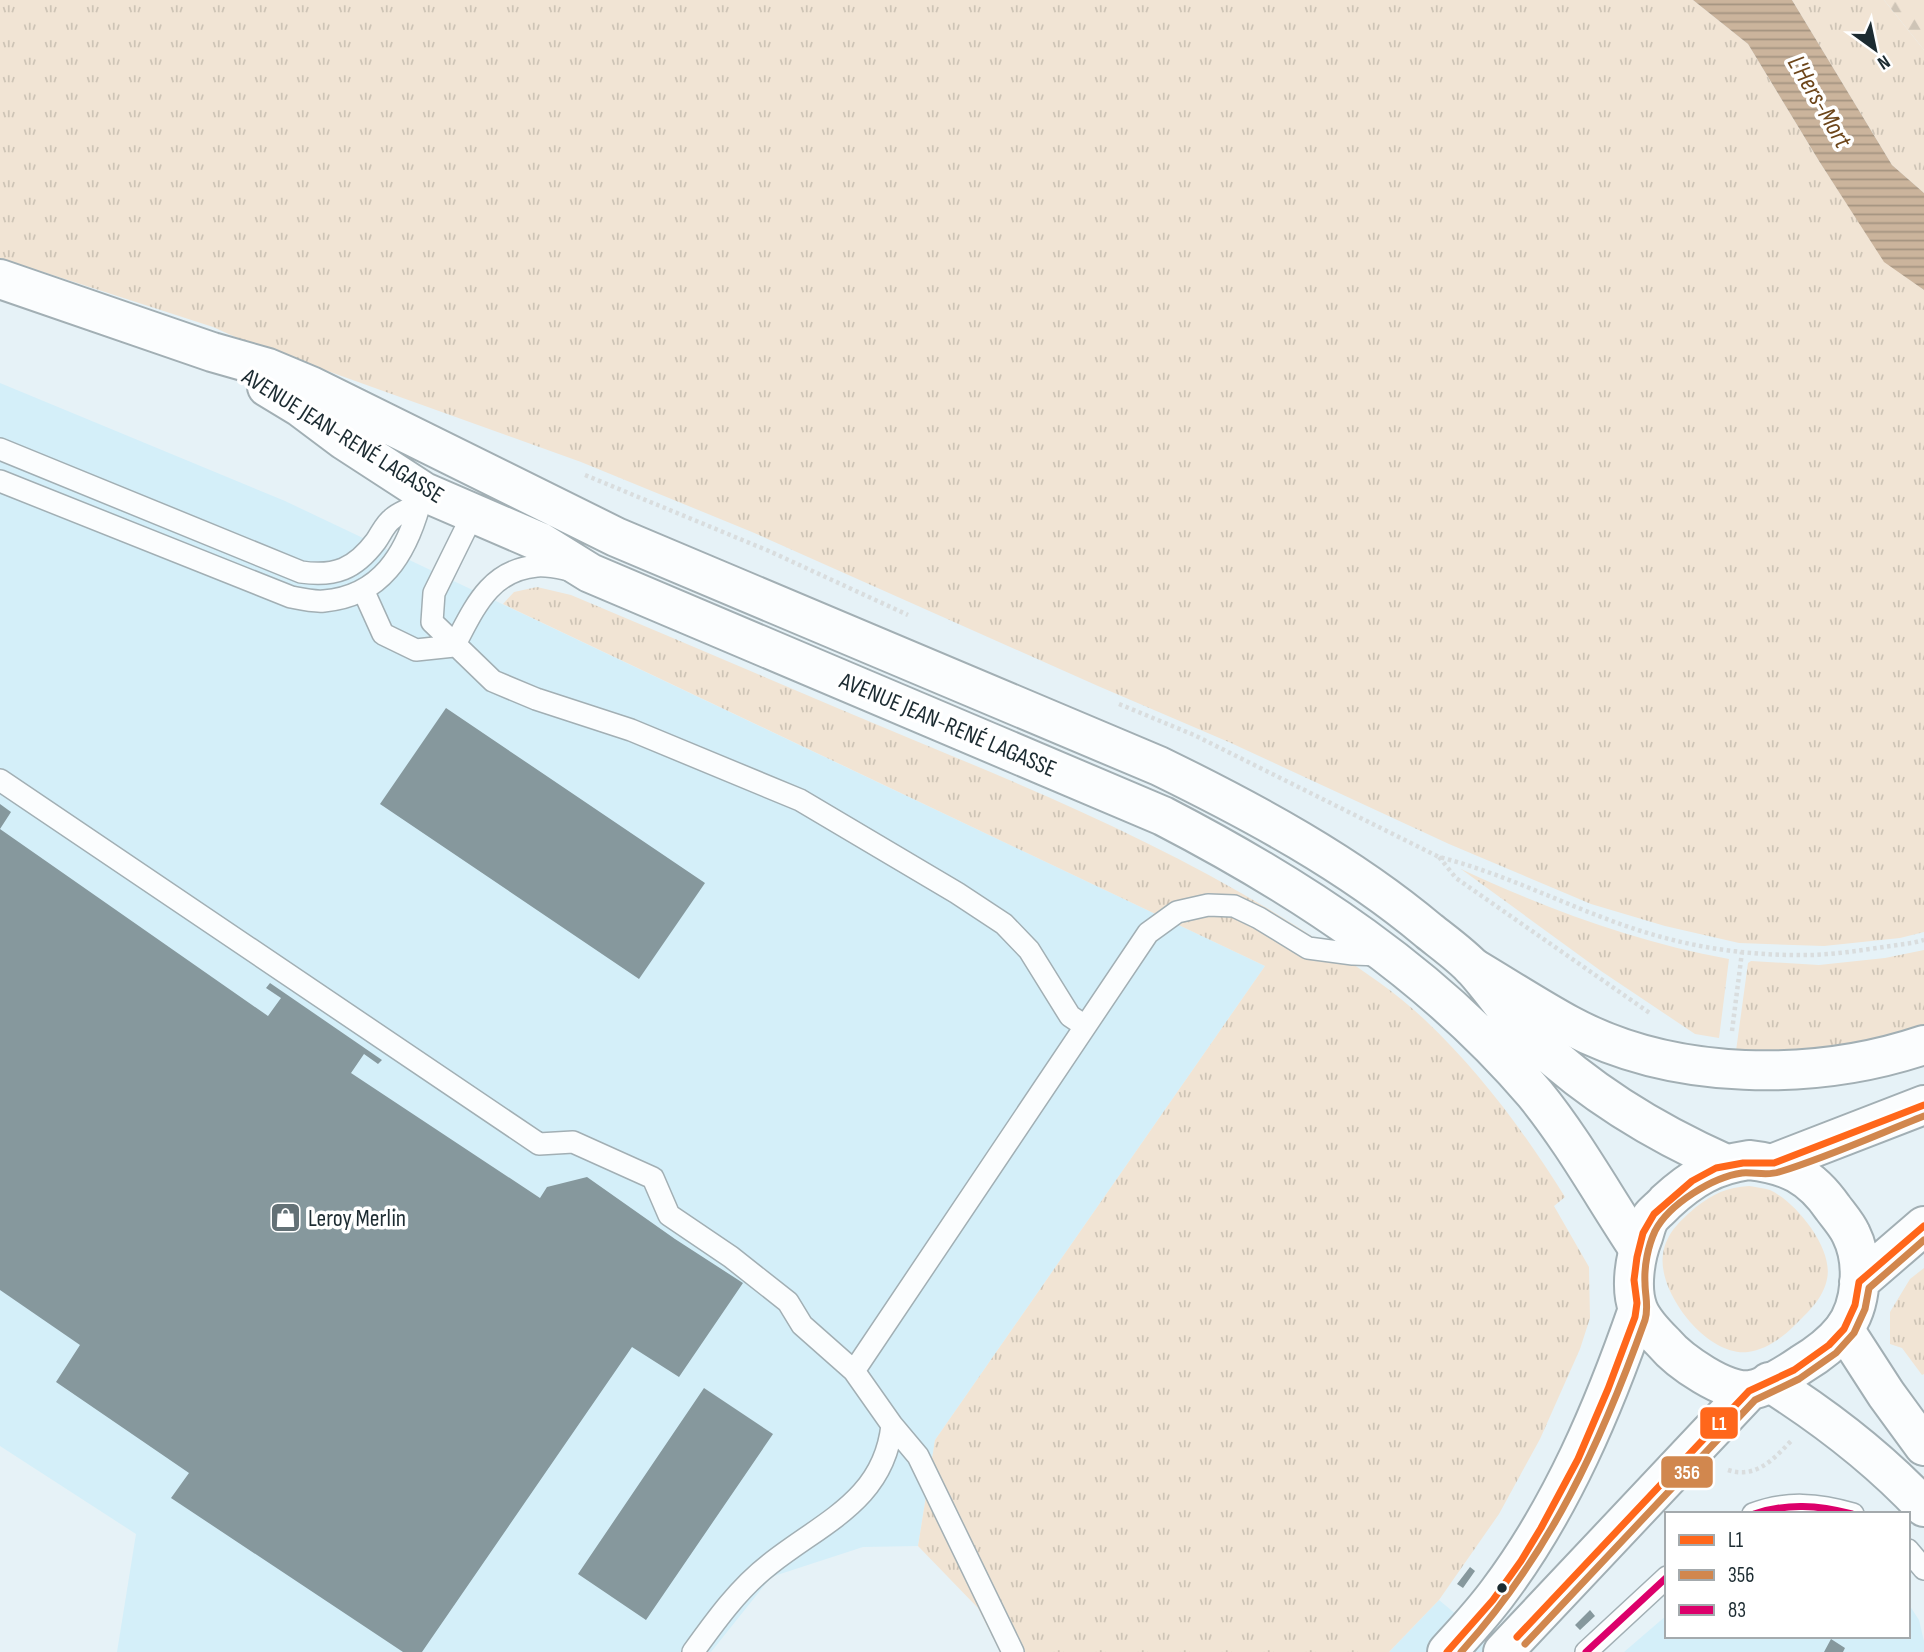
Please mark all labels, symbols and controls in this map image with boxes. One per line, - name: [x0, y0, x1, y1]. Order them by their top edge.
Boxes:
- north arrow: [1840, 14, 1910, 84]
- water label: L'Hers-Mort: [1780, 50, 1858, 155]
- text: N: [1873, 50, 1894, 74]
- street label: AVENUE JEAN-RENÉ LAGASSE: [236, 362, 449, 510]
- street label: AVENUE JEAN-RENÉ LAGASSE: [834, 666, 1061, 784]
- shop icon: Leroy Merlin: [268, 1201, 302, 1235]
- place label: Leroy Merlin: [308, 1204, 406, 1233]
- line badge: L1: [1699, 1406, 1739, 1440]
- text: L1: [1712, 1413, 1727, 1436]
- line badge: 356: [1660, 1455, 1714, 1489]
- text: 356: [1674, 1462, 1700, 1485]
- legend: [1665, 1512, 1910, 1638]
- text: L1: [1728, 1528, 1744, 1553]
- text: 356: [1728, 1563, 1754, 1588]
- unlabelled marker: [1495, 1581, 1509, 1595]
- text: 83: [1728, 1598, 1746, 1623]

